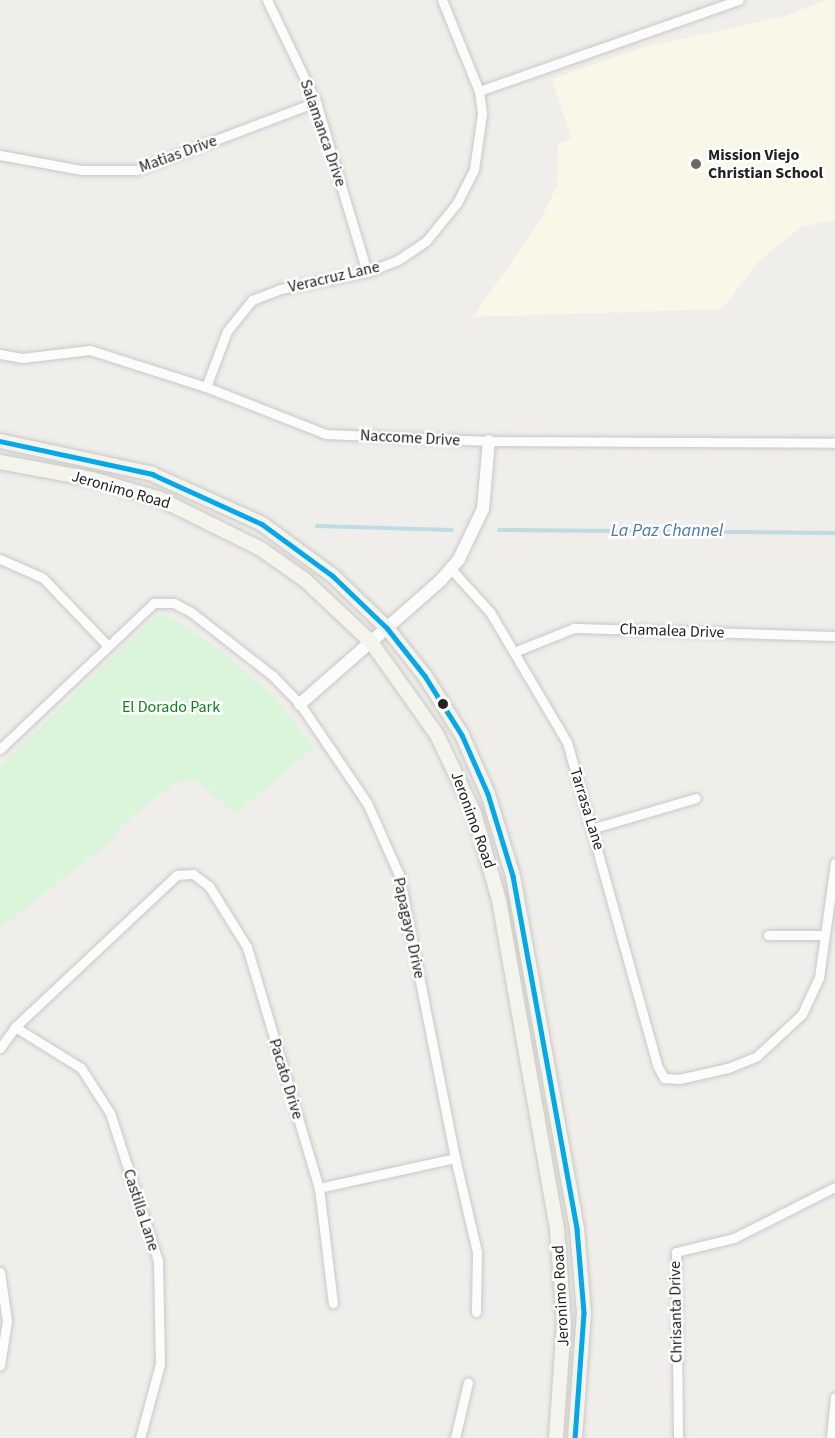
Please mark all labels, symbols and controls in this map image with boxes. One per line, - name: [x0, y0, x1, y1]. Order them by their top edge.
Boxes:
- street label: Salamanca Drive: [296, 77, 350, 189]
- street label: Matias Drive: [136, 131, 220, 177]
- place label: Mission Viejo Christian School: [708, 145, 823, 183]
- marker: Mission Viejo Christian School: [689, 157, 703, 171]
- street label: Veracruz Lane: [286, 257, 382, 297]
- street label: Naccome Drive: [360, 426, 460, 450]
- street label: Jeronimo Road: [69, 467, 173, 513]
- water label: La Paz Channel: [611, 520, 723, 542]
- street label: Chamalea Drive: [619, 620, 725, 642]
- park label: El Dorado Park: [122, 697, 220, 717]
- unlabelled marker: [437, 698, 449, 710]
- street label: Tarrasa Lane: [565, 766, 609, 852]
- street label: Jeronimo Road: [447, 769, 499, 871]
- street label: Papagayo Drive: [389, 876, 429, 980]
- street label: Pacato Drive: [265, 1036, 307, 1122]
- street label: Castilla Lane: [119, 1167, 163, 1253]
- street label: Jeronimo Road: [549, 1245, 573, 1347]
- street label: Chrisanta Drive: [666, 1261, 686, 1363]

